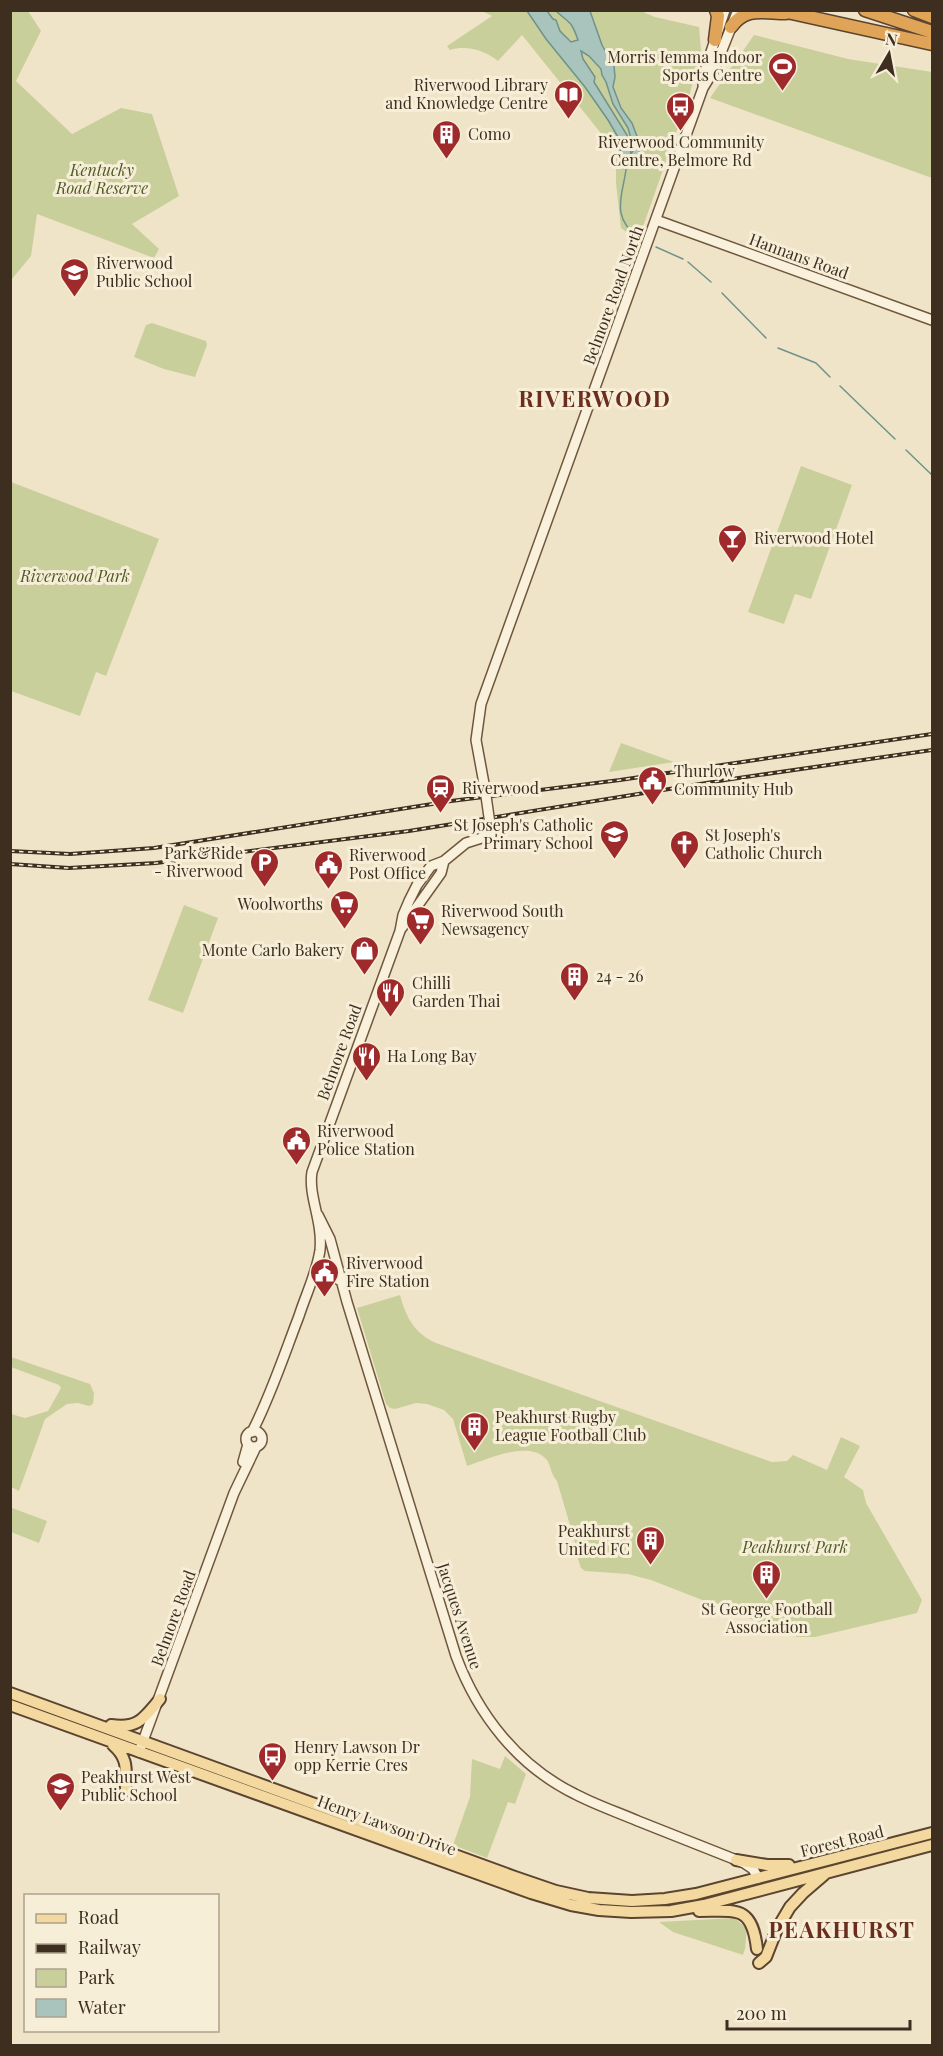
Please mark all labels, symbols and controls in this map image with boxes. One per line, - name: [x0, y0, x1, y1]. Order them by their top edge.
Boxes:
- north arrow: [859, 24, 919, 84]
- text: N: [884, 27, 900, 50]
- place label: Morris Iemma Indoor Sports Centre: [607, 46, 762, 85]
- sports icon: Morris Iemma Indoor Sports Centre: [767, 50, 799, 92]
- place label: Riverwood Library and Knowledge Centre: [385, 74, 548, 113]
- library icon: Riverwood Library and Knowledge Centre: [553, 78, 585, 120]
- bus stop icon: Riverwood Community Centre, Belmore Rd: [665, 90, 697, 132]
- building icon: Como: [431, 118, 463, 160]
- place label: Como: [468, 123, 511, 144]
- place label: Riverwood Community Centre, Belmore Rd: [598, 131, 764, 170]
- park label: Kentucky Road Reserve: [55, 159, 148, 198]
- street label: Belmore Road North: [578, 222, 648, 367]
- street label: Hannans Road: [747, 228, 852, 283]
- place label: Riverwood Public School: [96, 252, 193, 291]
- school or university icon: Riverwood Public School: [59, 256, 91, 298]
- district label: RIVERWOOD: [519, 383, 671, 413]
- bar icon: Riverwood Hotel: [717, 522, 749, 564]
- place label: Riverwood Hotel: [754, 527, 874, 548]
- park label: Riverwood Park: [19, 565, 130, 586]
- place label: Thurlow Community Hub: [674, 760, 793, 799]
- public building icon: Thurlow Community Hub: [637, 764, 669, 806]
- station icon: Riverwood: [425, 772, 457, 814]
- place label: Riverwood: [462, 777, 539, 798]
- place label: St Joseph's Catholic Primary School: [454, 814, 593, 853]
- school or university icon: St Joseph's Catholic Primary School: [598, 818, 630, 860]
- place label: St Joseph's Catholic Church: [705, 824, 823, 863]
- church icon: St Joseph's Catholic Church: [668, 828, 700, 870]
- place label: Park&Ride - Riverwood: [154, 842, 243, 881]
- place label: Riverwood Post Office: [349, 844, 426, 883]
- parking icon: Park&Ride - Riverwood: [248, 846, 280, 888]
- public building icon: Riverwood Post Office: [312, 848, 344, 890]
- supermarket icon: Woolworths: [328, 888, 360, 930]
- place label: Woolworths: [236, 893, 323, 914]
- place label: Riverwood South Newsagency: [441, 900, 564, 939]
- supermarket icon: Riverwood South Newsagency: [404, 904, 436, 946]
- shop icon: Monte Carlo Bakery: [349, 934, 381, 976]
- place label: Monte Carlo Bakery: [202, 939, 344, 960]
- building icon: 24 - 26: [559, 960, 591, 1002]
- place label: 24 - 26: [596, 965, 643, 986]
- place label: Chilli Garden Thai: [412, 972, 501, 1011]
- restaurant icon: Chilli Garden Thai: [375, 976, 407, 1018]
- street label: Belmore Road: [311, 1001, 366, 1103]
- restaurant icon: Ha Long Bay: [350, 1040, 382, 1082]
- place label: Ha Long Bay: [387, 1045, 477, 1066]
- place label: Riverwood Police Station: [317, 1120, 415, 1159]
- public building icon: Riverwood Police Station: [280, 1124, 312, 1166]
- place label: Riverwood Fire Station: [346, 1252, 430, 1291]
- public building icon: Riverwood Fire Station: [309, 1256, 341, 1298]
- place label: Peakhurst Rugby League Football Club: [495, 1406, 646, 1445]
- building icon: Peakhurst Rugby League Football Club: [458, 1410, 490, 1452]
- place label: Peakhurst United FC: [558, 1520, 630, 1559]
- building icon: Peakhurst United FC: [635, 1524, 667, 1566]
- park label: Peakhurst Park: [741, 1536, 848, 1557]
- building icon: St George Football Association: [751, 1558, 783, 1600]
- street label: Jacques Avenue: [433, 1559, 488, 1672]
- street label: Belmore Road: [145, 1567, 200, 1669]
- place label: St George Football Association: [701, 1598, 833, 1637]
- place label: Henry Lawson Dr opp Kerrie Cres: [294, 1736, 420, 1775]
- bus stop icon: Henry Lawson Dr opp Kerrie Cres: [257, 1740, 289, 1782]
- place label: Peakhurst West Public School: [81, 1766, 191, 1805]
- school or university icon: Peakhurst West Public School: [44, 1770, 76, 1812]
- street label: Henry Lawson Drive: [315, 1790, 460, 1859]
- street label: Forest Road: [798, 1820, 886, 1861]
- legend: [24, 1894, 219, 2032]
- text: Road: [78, 1905, 119, 1929]
- district label: PEAKHURST: [769, 1914, 915, 1944]
- text: Railway: [78, 1935, 141, 1959]
- text: Park: [78, 1965, 115, 1989]
- scale bar: [727, 1993, 910, 2031]
- text: Water: [77, 1995, 126, 2019]
- text: 200 m: [736, 2001, 787, 2025]

